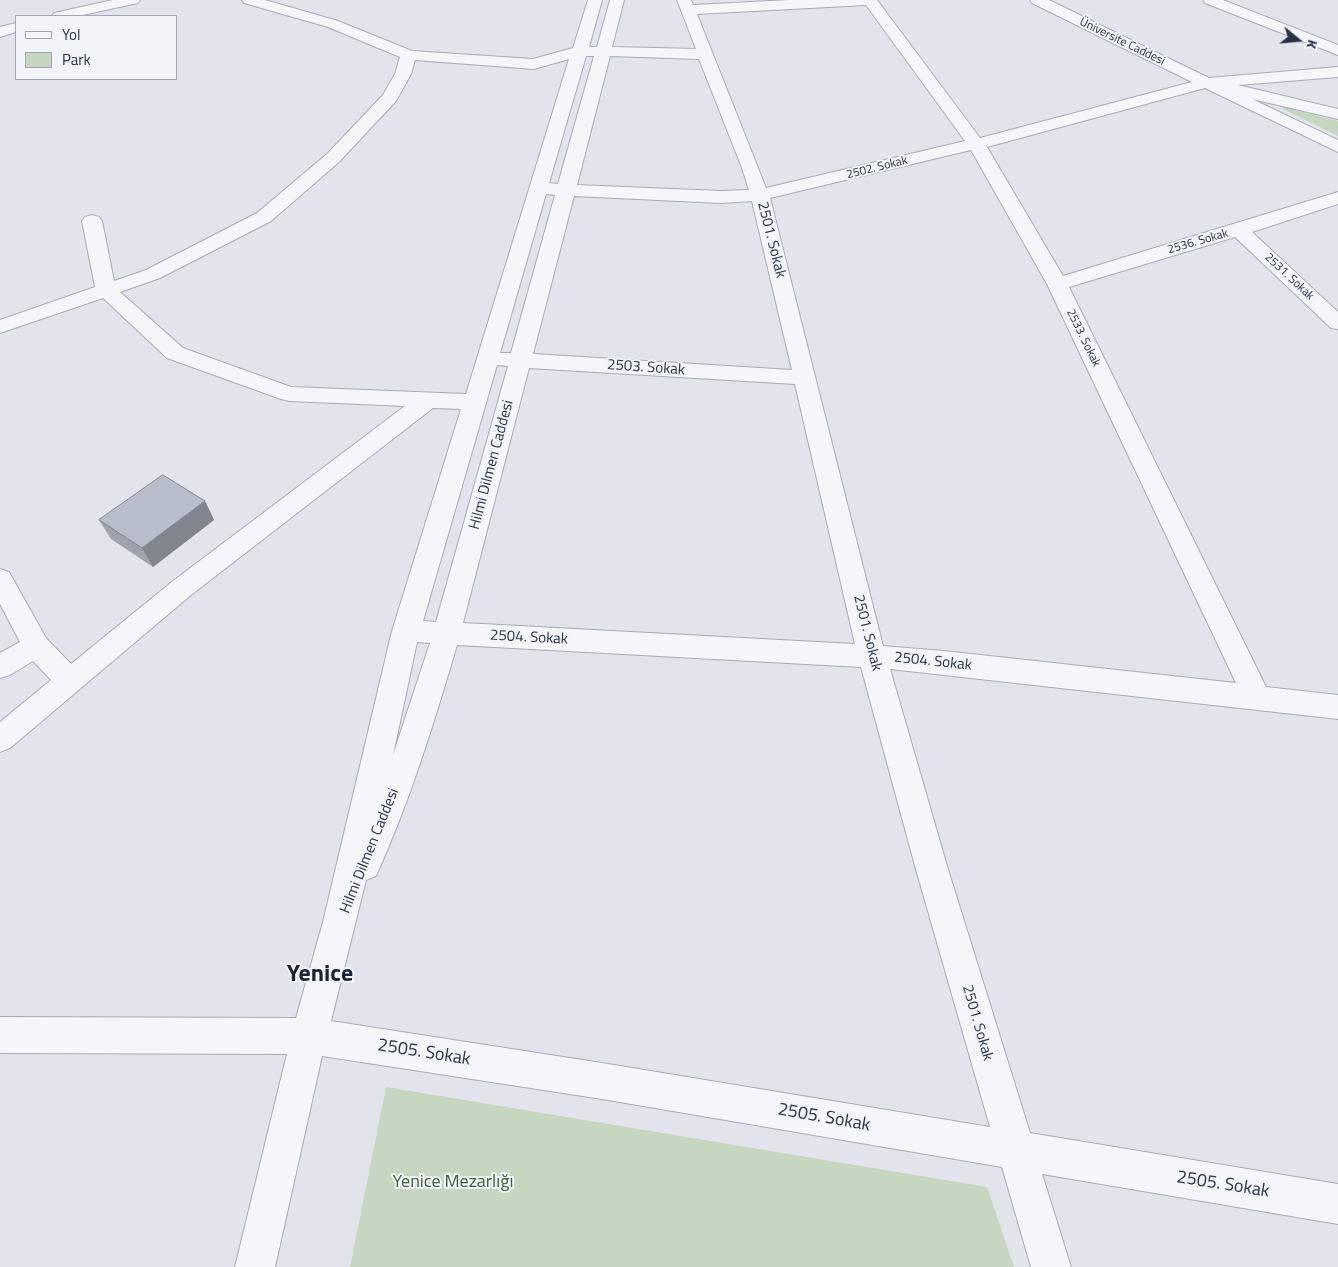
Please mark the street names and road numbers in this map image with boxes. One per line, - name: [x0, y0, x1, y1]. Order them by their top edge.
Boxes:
- street label: Üniversite Caddesi: [1077, 15, 1167, 69]
- street label: 2502. Sokak: [845, 153, 909, 183]
- street label: 2501. Sokak: [753, 200, 789, 280]
- street label: 2536. Sokak: [1166, 226, 1230, 258]
- street label: 2531. Sokak: [1261, 250, 1317, 304]
- street label: 2533. Sokak: [1063, 307, 1103, 369]
- street label: 2503. Sokak: [606, 356, 686, 380]
- street label: Hilmi Dilmen Caddesi: [466, 398, 518, 532]
- street label: 2501. Sokak: [849, 593, 885, 673]
- street label: 2504. Sokak: [490, 627, 568, 649]
- street label: 2504. Sokak: [893, 649, 973, 675]
- street label: Hilmi Dilmen Caddesi: [337, 786, 403, 916]
- street label: 2501. Sokak: [958, 983, 996, 1063]
- street label: 2505. Sokak: [376, 1035, 472, 1071]
- street label: 2505. Sokak: [776, 1099, 872, 1137]
- street label: 2505. Sokak: [1175, 1167, 1271, 1203]

